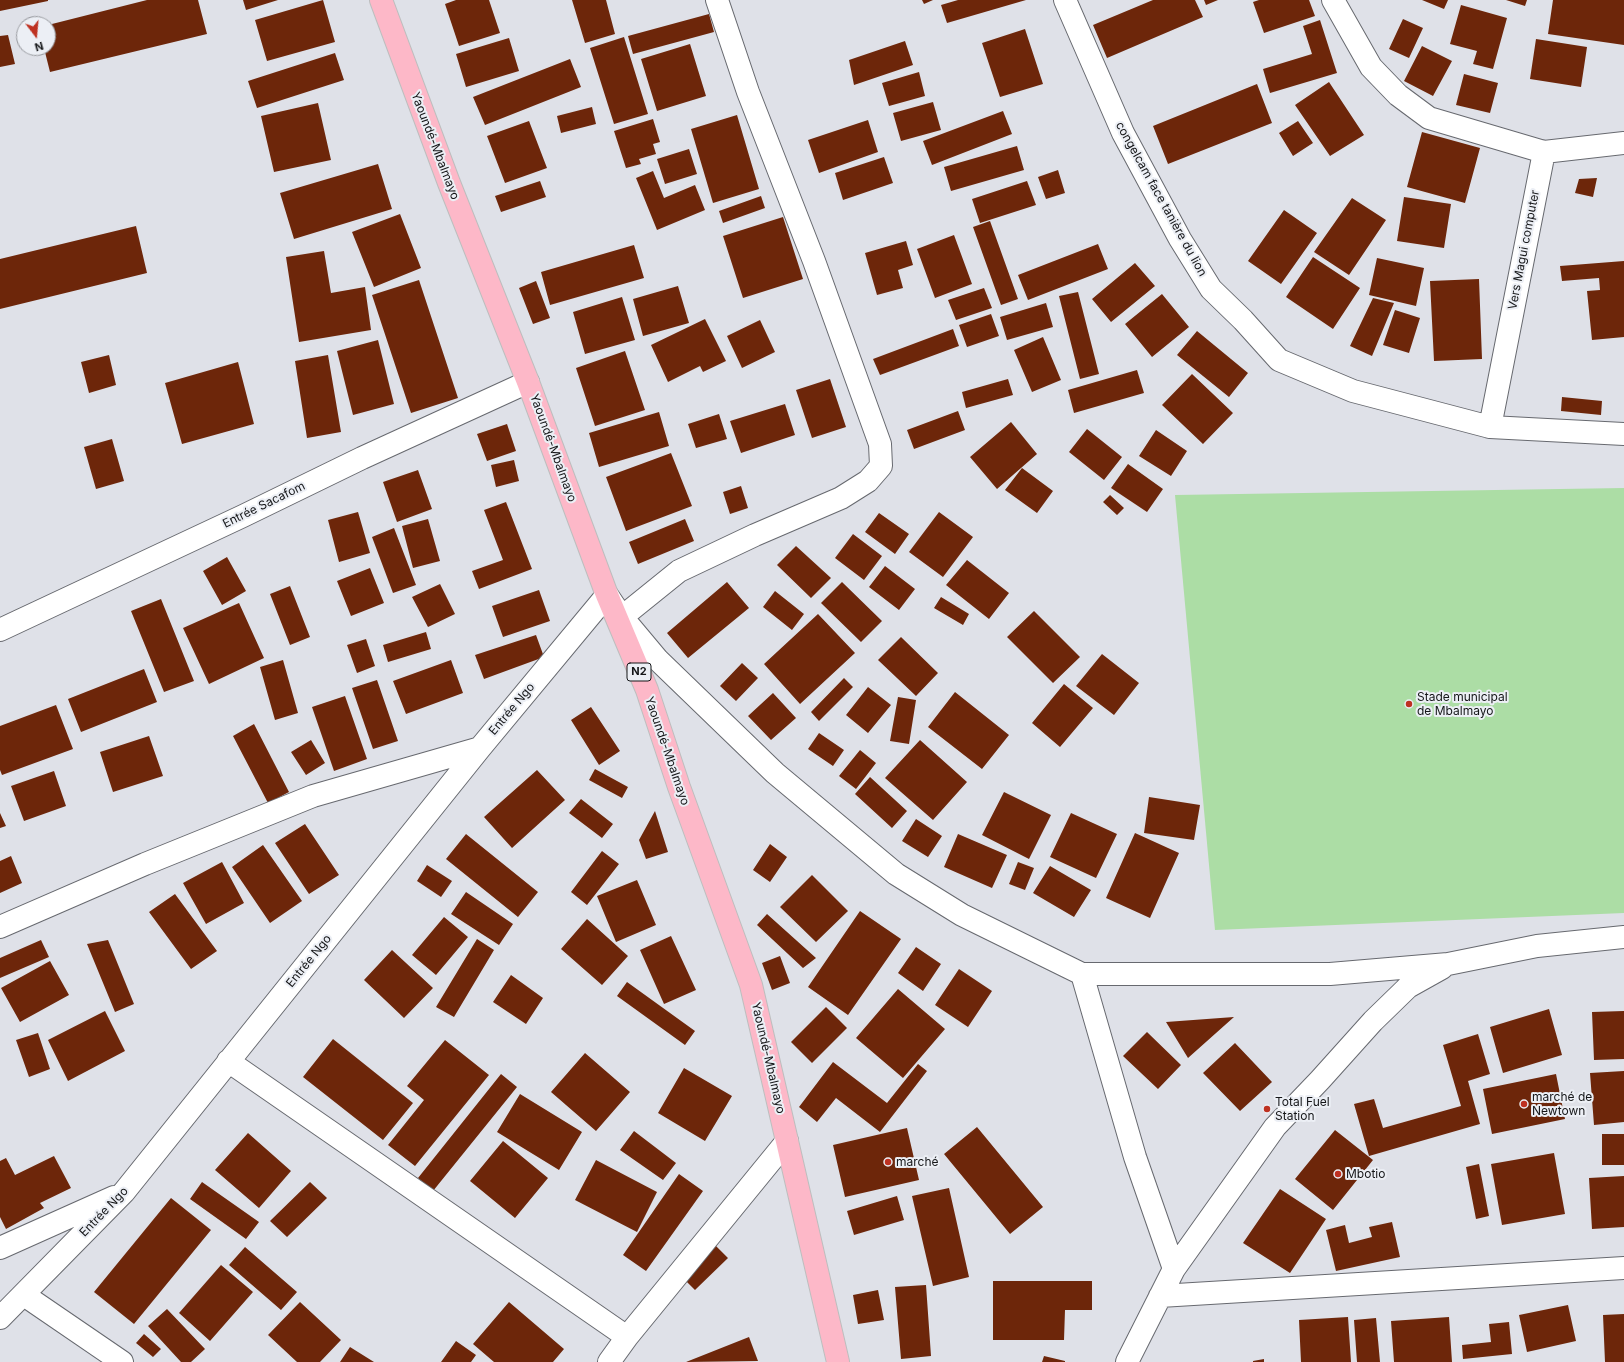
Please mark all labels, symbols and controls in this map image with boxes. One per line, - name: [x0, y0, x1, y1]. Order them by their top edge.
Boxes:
- north arrow: [16, 16, 56, 56]
- text: N: [33, 39, 45, 54]
- street label: Yaoundé-Mbalmayo: [408, 90, 462, 202]
- street label: congelcam face tanière du lion: [1112, 119, 1210, 279]
- street label: Vers Magui computer: [1505, 189, 1543, 311]
- street label: Yaoundé-Mbalmayo: [527, 392, 579, 504]
- street label: Entrée Sacafom: [220, 479, 308, 531]
- road number: N2: [627, 663, 651, 681]
- street label: Entrée Ngo: [486, 680, 538, 738]
- place label: Stade municipal de Mbalmayo: [1417, 690, 1508, 718]
- street label: Yaoundé-Mbalmayo: [642, 695, 692, 807]
- marker: Stade municipal de Mbalmayo: [1404, 699, 1414, 709]
- street label: Entrée Ngo: [283, 932, 335, 990]
- street label: Yaoundé-Mbalmayo: [748, 1001, 788, 1115]
- place label: marché de Newtown: [1532, 1090, 1592, 1118]
- place label: Total Fuel Station: [1275, 1095, 1330, 1123]
- marker: marché de Newtown: [1519, 1099, 1529, 1109]
- marker: Total Fuel Station: [1262, 1104, 1272, 1114]
- place label: marché: [896, 1155, 939, 1169]
- marker: marché: [883, 1157, 893, 1167]
- place label: Mbotio: [1346, 1167, 1385, 1181]
- marker: Mbotio: [1333, 1169, 1343, 1179]
- street label: Entrée Ngo: [77, 1184, 131, 1240]

